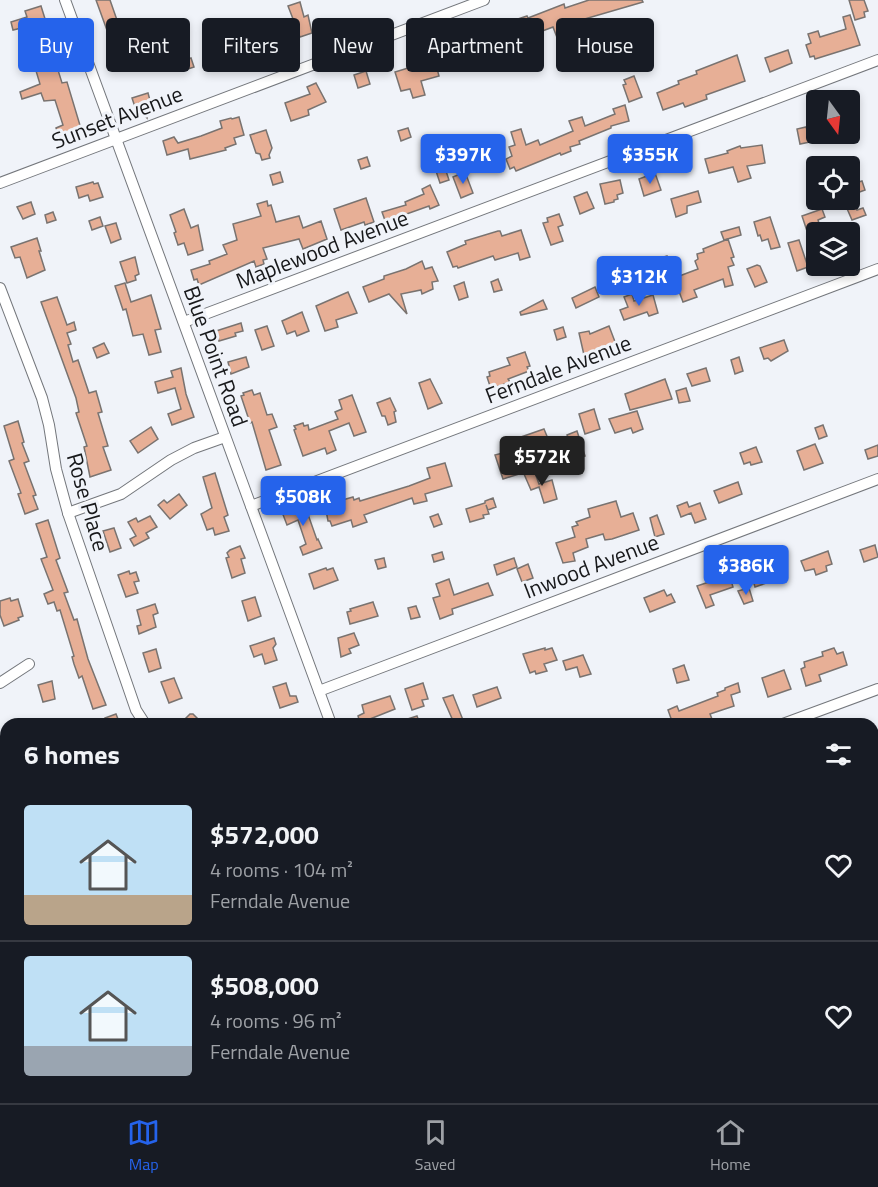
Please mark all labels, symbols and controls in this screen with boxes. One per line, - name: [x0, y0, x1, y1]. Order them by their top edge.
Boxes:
- chip: Buy: [18, 18, 94, 72]
- chip: Rent: [106, 18, 190, 72]
- chip: Filters: [202, 18, 300, 72]
- chip: New: [312, 18, 394, 72]
- chip: Apartment: [406, 18, 544, 72]
- chip: House: [556, 18, 654, 72]
- street label: Sunset Avenue: [46, 76, 188, 158]
- north arrow: [806, 90, 860, 144]
- map controls: [806, 90, 860, 276]
- pin: $397K: [421, 134, 505, 185]
- pin: $355K: [608, 134, 692, 185]
- text: $397K: [435, 138, 491, 169]
- text: $355K: [622, 138, 678, 169]
- button: locate: [806, 156, 860, 210]
- street label: Maplewood Avenue: [231, 200, 413, 298]
- button: layers: [806, 222, 860, 276]
- pin: $312K: [597, 256, 681, 307]
- text: $312K: [611, 260, 667, 291]
- street label: Blue Point Road: [175, 281, 257, 431]
- street label: Ferndale Avenue: [480, 325, 636, 413]
- pin: $572K: [500, 436, 584, 487]
- text: $572K: [514, 440, 570, 471]
- street label: Rose Place: [58, 449, 118, 555]
- pin: $508K: [261, 476, 345, 527]
- text: $508K: [275, 480, 331, 511]
- street label: Inwood Avenue: [518, 525, 664, 607]
- pin: $386K: [704, 545, 788, 596]
- text: $386K: [718, 549, 774, 580]
- text: 6 homes: [24, 735, 120, 774]
- icon: filters: [822, 738, 855, 771]
- text: $572,000: [210, 815, 319, 854]
- icon: home: [72, 829, 144, 901]
- icon: heart: [822, 849, 855, 882]
- text: 4 rooms · 104 m²: [210, 854, 353, 885]
- text: Ferndale Avenue: [210, 885, 350, 916]
- text: $508,000: [210, 966, 319, 1005]
- icon: home: [72, 980, 144, 1052]
- icon: heart: [822, 1000, 855, 1033]
- text: 4 rooms · 96 m²: [210, 1005, 342, 1036]
- text: Ferndale Avenue: [210, 1036, 350, 1067]
- tab: Map: [127, 1116, 160, 1176]
- tab: Saved: [415, 1116, 456, 1176]
- tab: Home: [710, 1116, 751, 1176]

